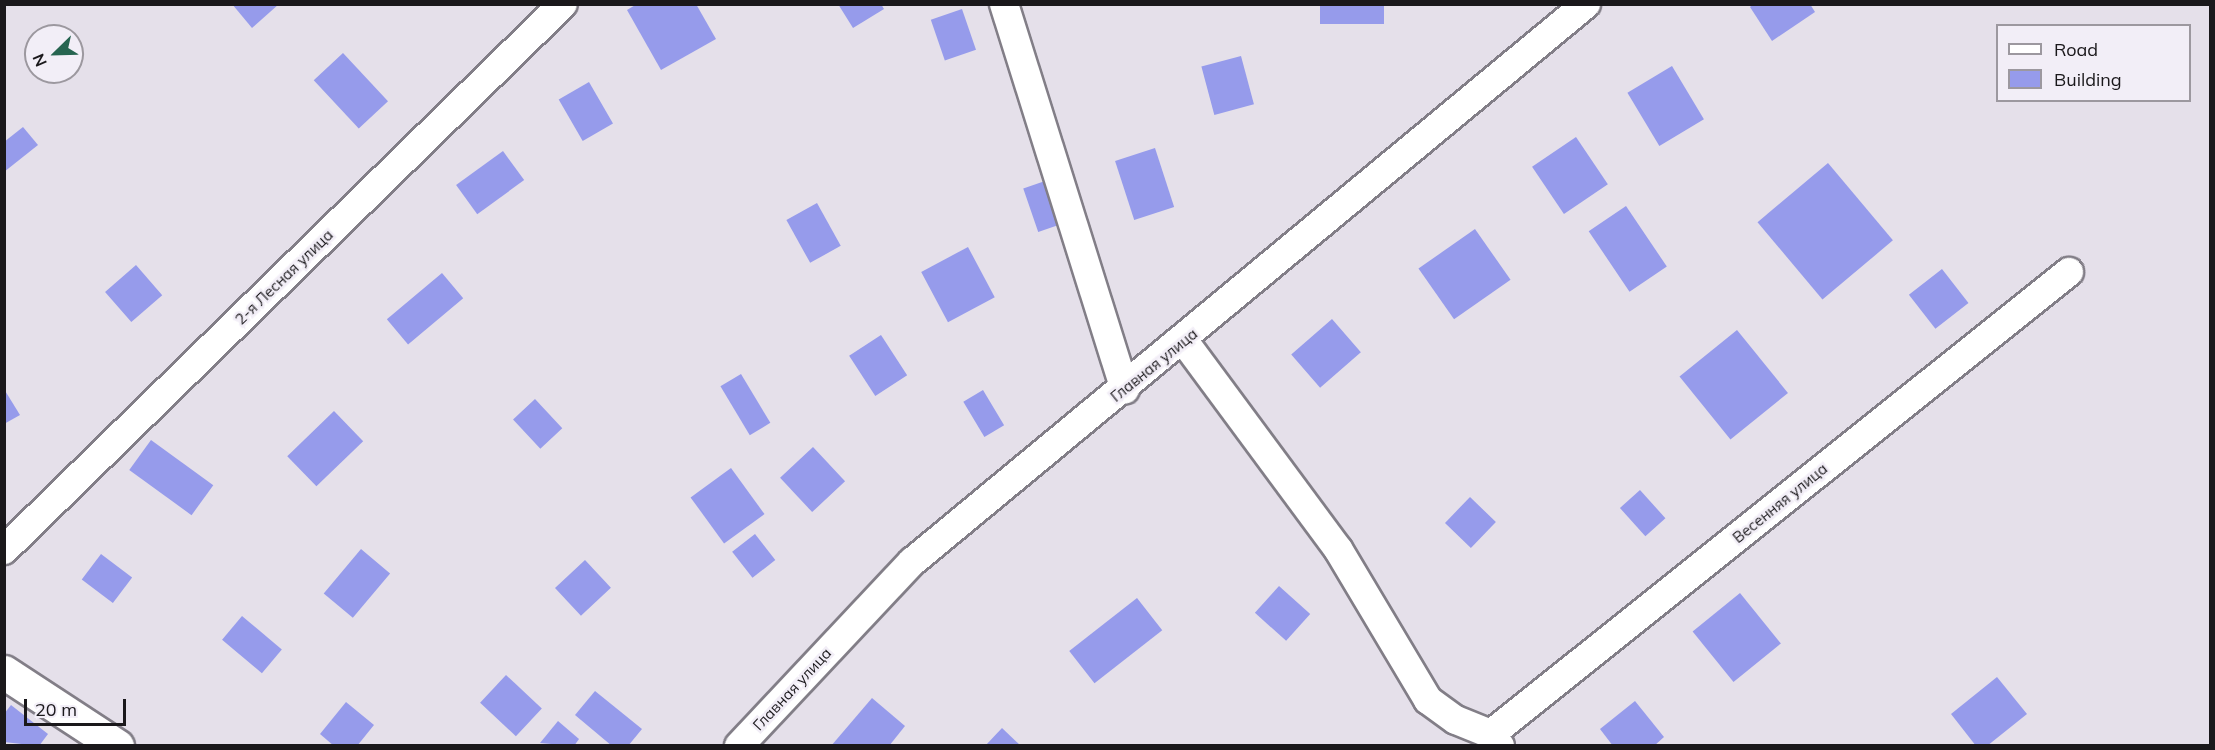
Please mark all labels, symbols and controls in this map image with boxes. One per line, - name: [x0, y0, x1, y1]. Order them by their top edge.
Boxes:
- north arrow: [24, 24, 84, 84]
- legend: [1996, 24, 2191, 102]
- text: Road: [2054, 38, 2098, 61]
- text: N: [28, 51, 51, 70]
- text: Building: [2054, 68, 2122, 91]
- street label: 2-я Лесная улица: [231, 226, 337, 328]
- street label: Главная улица: [1107, 324, 1201, 406]
- street label: Весенняя улица: [1729, 459, 1831, 547]
- street label: Главная улица: [749, 644, 835, 734]
- scale bar: [27, 687, 129, 725]
- text: 20 m: [35, 698, 77, 721]

